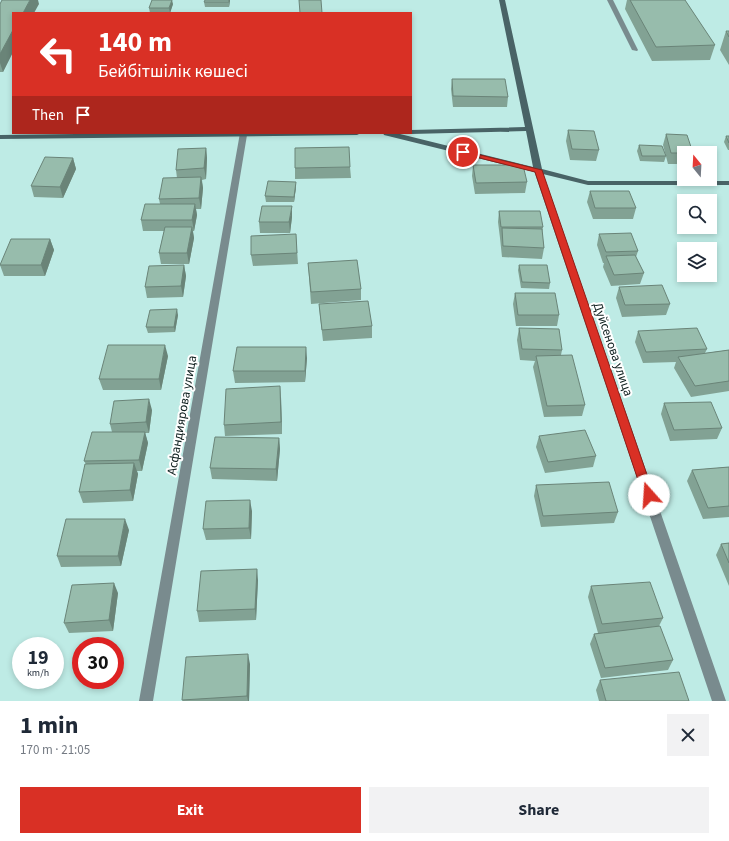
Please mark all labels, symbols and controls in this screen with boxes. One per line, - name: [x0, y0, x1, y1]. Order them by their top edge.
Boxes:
- text: 140 m: [98, 22, 172, 62]
- icon: left: [32, 28, 84, 80]
- text: Бейбітшілік көшесі: [98, 59, 248, 84]
- icon: arrive: [72, 104, 94, 126]
- text: Then: [32, 105, 64, 126]
- pin: [446, 135, 480, 169]
- icon: arrive: [452, 141, 474, 163]
- north arrow: [677, 146, 717, 186]
- map controls: [677, 146, 717, 282]
- button: search: [677, 194, 717, 234]
- button: layers: [677, 242, 717, 282]
- street label: Дуйсенова улица: [589, 300, 638, 399]
- street label: Асфандиярова улица: [163, 354, 201, 476]
- position arrow: [628, 474, 670, 516]
- speed limit sign: 30: [72, 637, 124, 689]
- text: 19: [27, 644, 49, 672]
- text: km/h: [27, 666, 49, 680]
- text: 1 min: [20, 708, 78, 743]
- button: close: [667, 714, 709, 756]
- text: 170 m · 21:05: [20, 741, 90, 759]
- button: Exit: [20, 787, 361, 833]
- button: Share: [369, 787, 709, 833]

